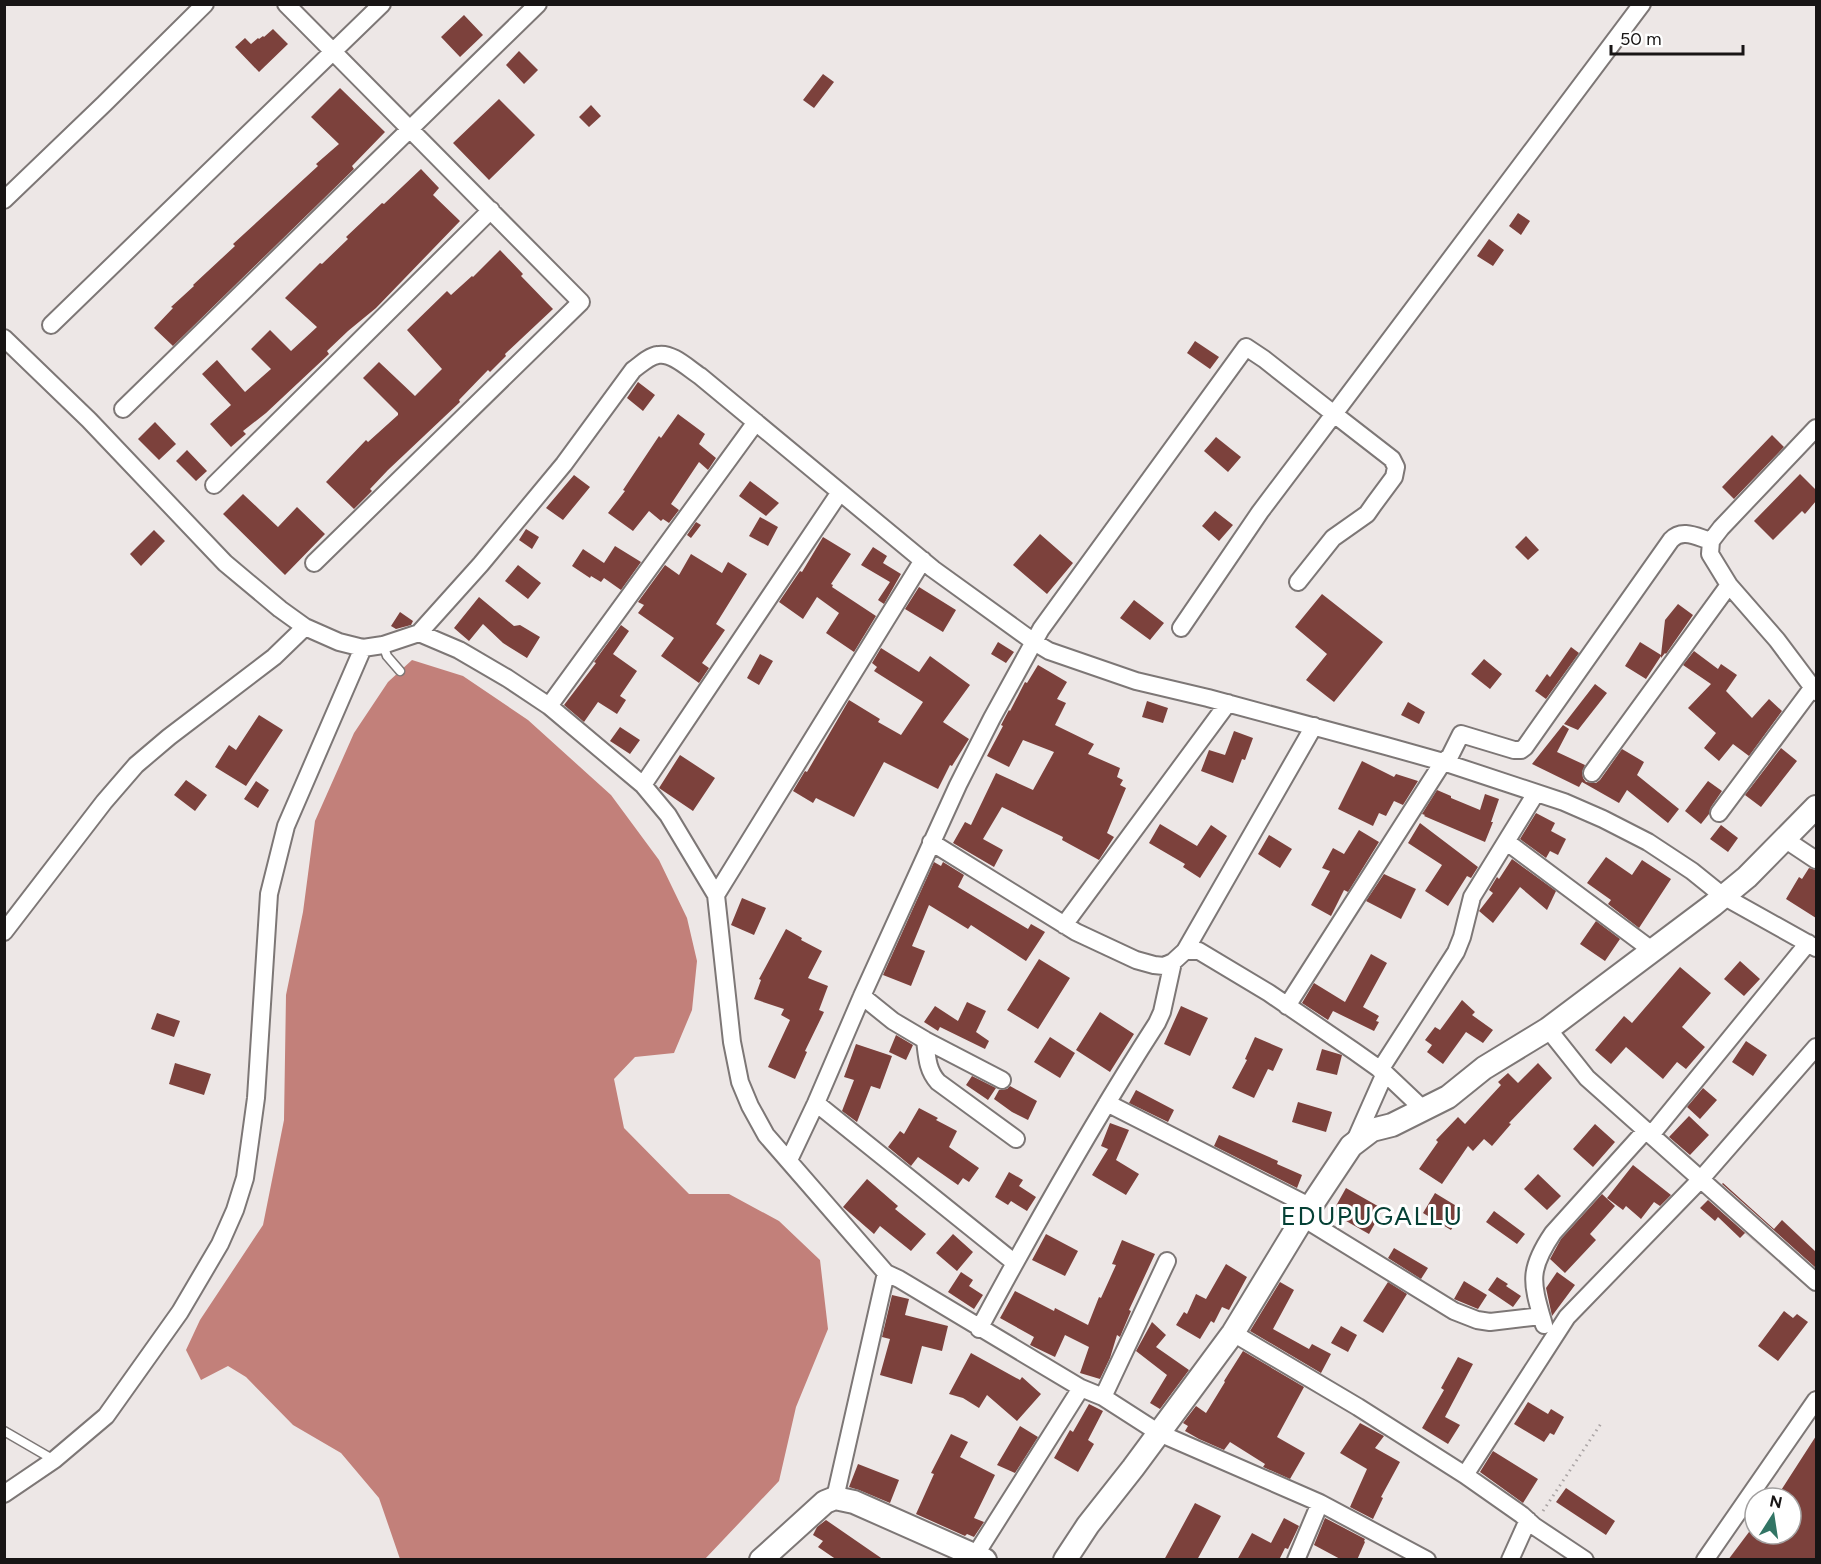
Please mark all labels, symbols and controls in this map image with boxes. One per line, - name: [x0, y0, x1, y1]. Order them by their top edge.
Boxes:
- scale bar: [1611, 18, 1743, 56]
- text: 50 m: [1620, 28, 1662, 50]
- district label: EDUPUGALLU: [1281, 1200, 1463, 1232]
- north arrow: [1743, 1486, 1803, 1546]
- text: N: [1768, 1491, 1784, 1512]

